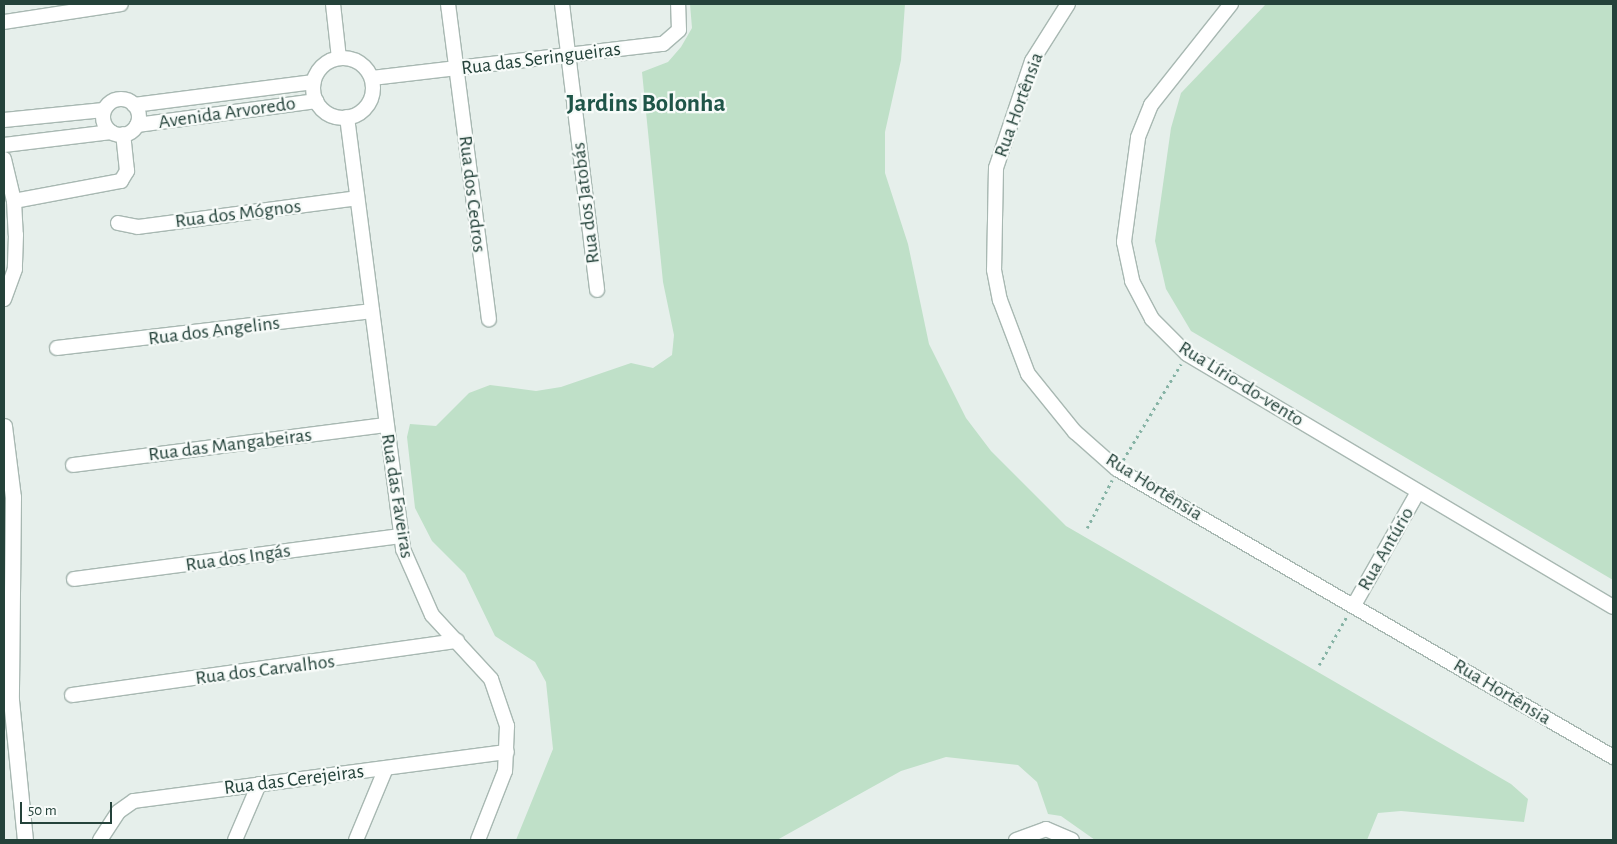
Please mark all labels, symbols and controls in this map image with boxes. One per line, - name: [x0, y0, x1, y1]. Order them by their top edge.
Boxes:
- street label: Rua das Seringueiras: [460, 37, 622, 81]
- street label: Rua Hortênsia: [989, 49, 1049, 161]
- district label: Jardins Bolonha: [567, 89, 725, 119]
- street label: Avenida Arvoredo: [157, 91, 297, 135]
- street label: Rua dos Cedros: [453, 134, 491, 254]
- street label: Rua dos Jatobás: [567, 141, 605, 265]
- street label: Rua dos Mógnos: [174, 194, 302, 234]
- street label: Rua dos Angelins: [147, 311, 281, 351]
- street label: Rua Lírio-do-vento: [1174, 336, 1308, 432]
- street label: Rua das Mangabeiras: [147, 423, 313, 467]
- street label: Rua das Faveiras: [375, 432, 419, 560]
- street label: Rua Hortênsia: [1101, 448, 1207, 526]
- street label: Rua Antúrio: [1352, 503, 1420, 595]
- street label: Rua dos Ingás: [184, 539, 292, 577]
- street label: Rua dos Carvalhos: [194, 650, 336, 690]
- street label: Rua Hortênsia: [1449, 653, 1555, 731]
- street label: Rua das Cerejeiras: [223, 760, 365, 800]
- scale bar: [22, 792, 115, 824]
- text: 50 m: [28, 803, 57, 818]

